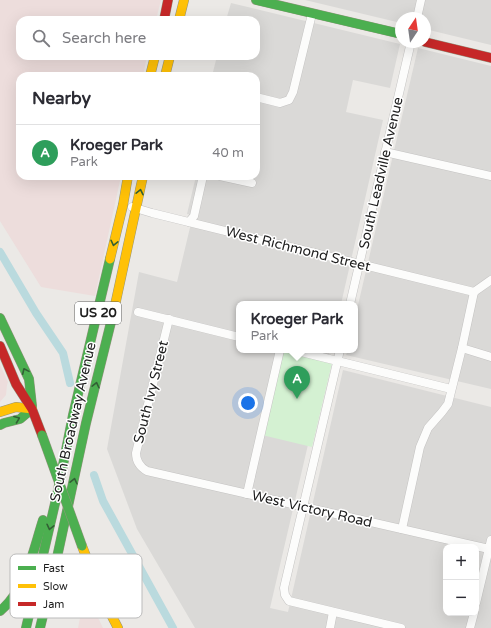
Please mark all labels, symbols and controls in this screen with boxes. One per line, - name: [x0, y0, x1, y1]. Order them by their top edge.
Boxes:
- north arrow: [395, 12, 431, 48]
- search box: [16, 16, 260, 60]
- icon: search: [30, 27, 52, 49]
- text: Search here: [62, 29, 146, 47]
- text: Nearby: [32, 88, 91, 109]
- street label: South Leadville Avenue: [355, 95, 407, 251]
- text: Kroeger Park: [70, 136, 163, 154]
- text: A: [40, 145, 50, 161]
- text: 40 m: [212, 145, 244, 161]
- text: Park: [70, 154, 98, 170]
- one-way arrow: [135, 189, 144, 195]
- street label: West Richmond Street: [224, 223, 373, 275]
- one-way arrow: [111, 240, 119, 246]
- popup: [236, 301, 358, 353]
- road number: US 20: [75, 302, 121, 324]
- text: Kroeger Park: [251, 310, 343, 328]
- text: Park: [251, 328, 278, 344]
- street label: South Ivy Street: [130, 338, 172, 445]
- street label: South Broadway Avenue: [46, 341, 100, 503]
- pin: A: [284, 366, 310, 399]
- one-way arrow: [22, 368, 30, 376]
- one-way arrow: [91, 382, 99, 388]
- your location: [238, 393, 258, 413]
- one-way arrow: [14, 415, 21, 424]
- one-way arrow: [70, 478, 78, 484]
- street label: West Victory Road: [250, 487, 374, 531]
- one-way arrow: [46, 524, 54, 530]
- map controls: [443, 544, 479, 616]
- button: +: [443, 544, 479, 580]
- legend: [10, 554, 142, 618]
- text: Fast: [43, 562, 64, 575]
- text: Slow: [43, 580, 68, 593]
- button: −: [443, 580, 479, 616]
- text: Jam: [43, 598, 64, 611]

